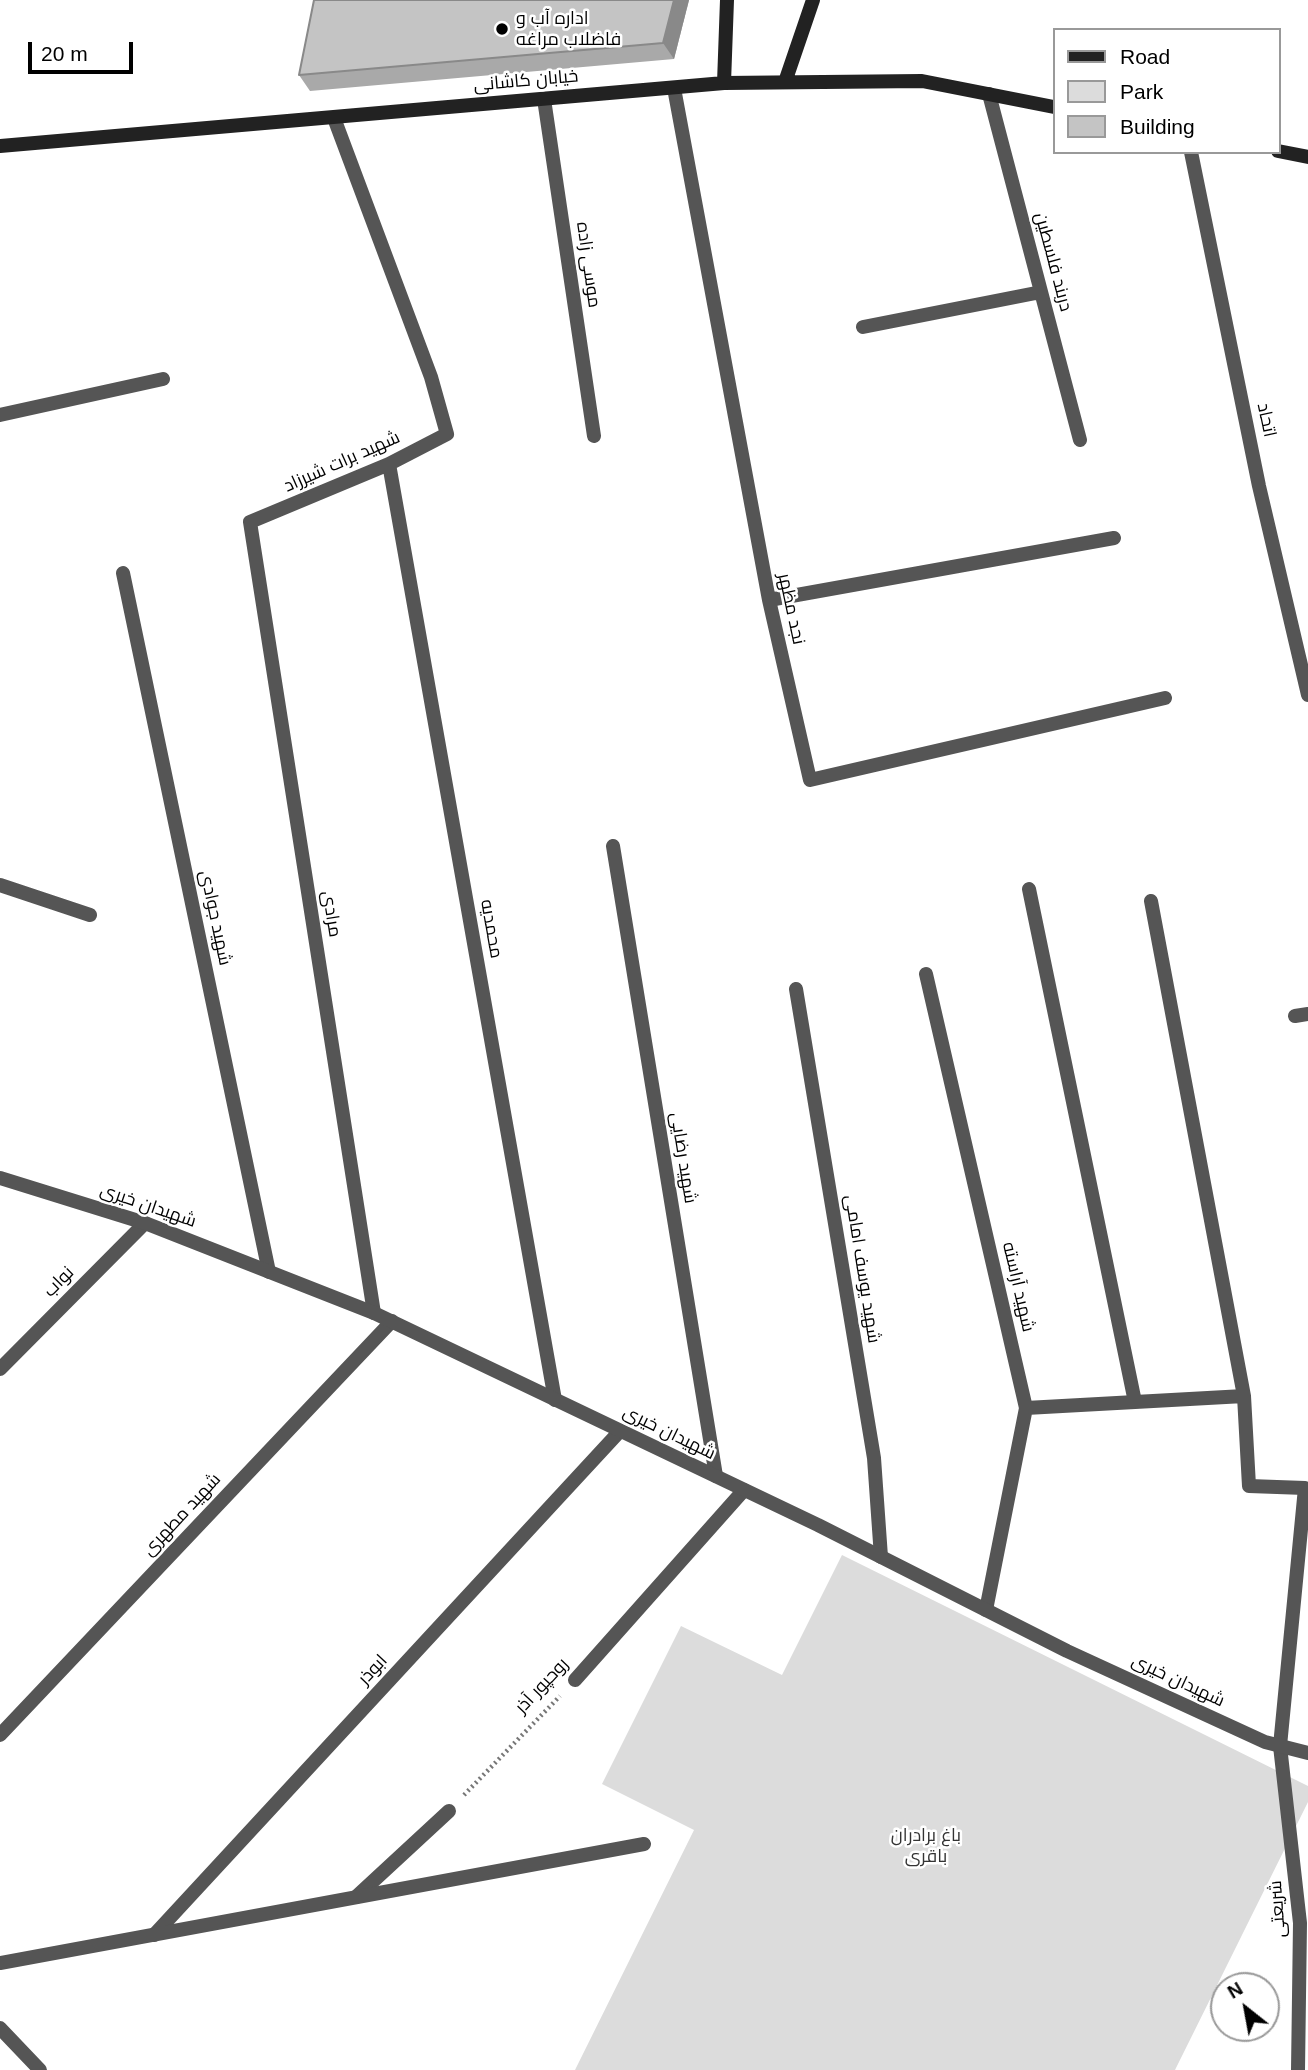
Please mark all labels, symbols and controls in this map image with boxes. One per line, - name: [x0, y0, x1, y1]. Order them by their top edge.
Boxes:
- place label: اداره آب و فاضلاب مراغه: [516, 8, 621, 50]
- marker: اداره آب و فاضلاب مراغه: [494, 21, 510, 37]
- scale bar: [32, 28, 136, 72]
- legend: [1052, 28, 1280, 154]
- text: 20 m: [41, 42, 88, 65]
- text: Road: [1120, 45, 1170, 68]
- street label: خیابان کاشانی: [473, 66, 579, 96]
- text: Park: [1120, 80, 1163, 103]
- text: Building: [1120, 115, 1195, 138]
- street label: دربند فلسطین: [1029, 210, 1077, 314]
- street label: موسی زاده: [571, 221, 605, 309]
- street label: اتحاد: [1252, 401, 1280, 439]
- street label: شهید برات شیرزاد: [281, 427, 403, 497]
- street label: نجد مظهر: [773, 571, 809, 647]
- street label: شهید جوادی: [194, 868, 236, 968]
- street label: مرادی: [317, 889, 345, 939]
- street label: محمدیه: [475, 898, 507, 960]
- street label: شهید رضایی: [665, 1111, 701, 1205]
- street label: شهیدان خیری: [97, 1179, 199, 1233]
- street label: شهید یوسف امامی: [840, 1193, 884, 1345]
- street label: شهید آراسته: [997, 1240, 1039, 1334]
- street label: نواب: [39, 1262, 79, 1302]
- street label: شهیدان خیری: [619, 1401, 719, 1465]
- street label: شهید مطهری: [138, 1469, 226, 1561]
- street label: ابوذر: [354, 1650, 392, 1690]
- street label: شهیدان خیری: [1128, 1650, 1228, 1712]
- street label: روحپور آذر: [511, 1654, 573, 1718]
- park label: باغ برادران باقری: [891, 1825, 961, 1868]
- street label: شریعتی: [1265, 1880, 1291, 1938]
- north arrow: [1210, 1972, 1280, 2042]
- text: N: [1224, 1978, 1246, 2003]

